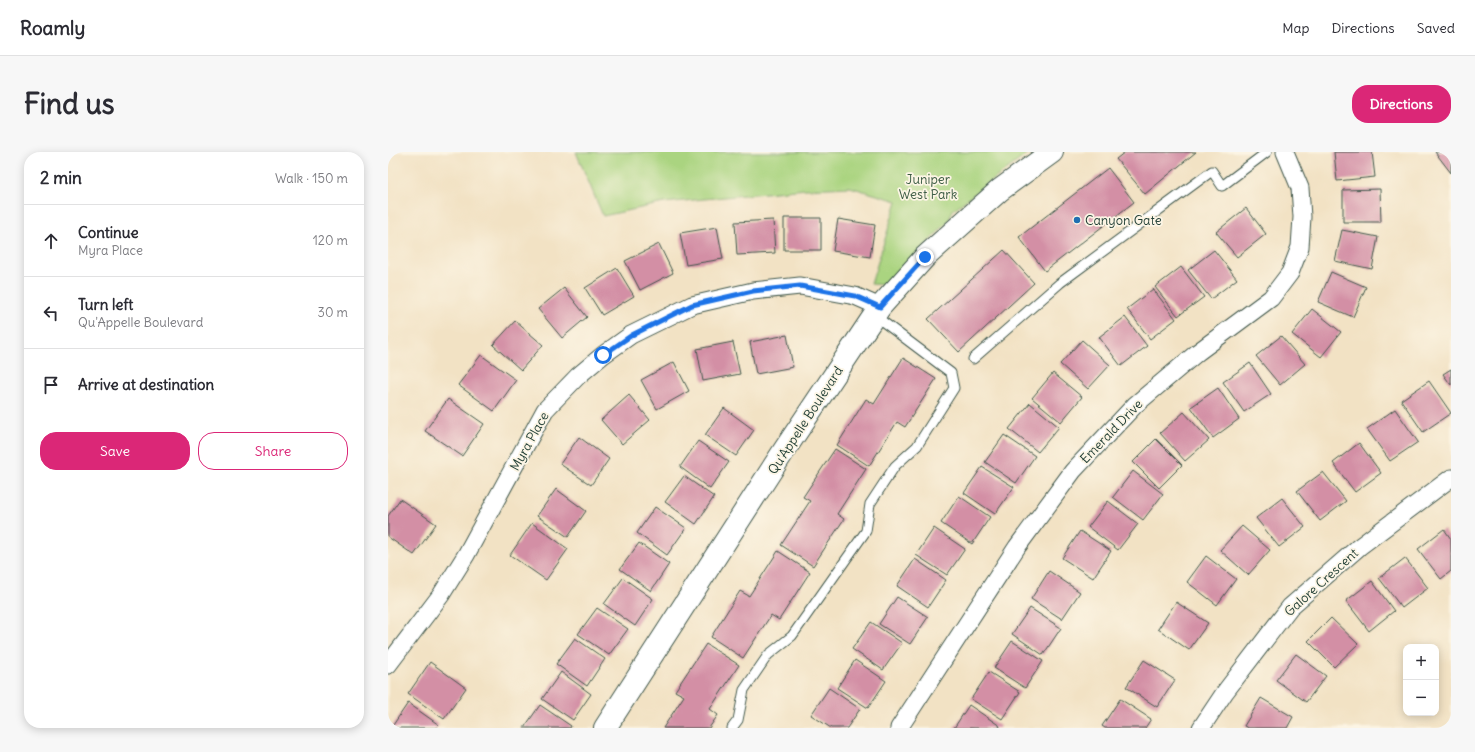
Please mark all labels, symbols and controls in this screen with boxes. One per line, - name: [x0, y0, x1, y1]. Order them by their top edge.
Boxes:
- text: Roamly: [20, 16, 85, 40]
- text: Map: [1282, 19, 1309, 37]
- text: Directions: [1331, 19, 1395, 37]
- text: Saved: [1417, 19, 1455, 37]
- button: Directions: [1352, 85, 1451, 123]
- text: Find us: [24, 86, 115, 122]
- text: 2 min: [40, 167, 82, 189]
- text: Walk · 150 m: [275, 170, 348, 187]
- park label: Juniper West Park: [899, 171, 958, 203]
- place label: Canyon Gate: [1085, 212, 1162, 229]
- marker: Canyon Gate: [1072, 215, 1082, 225]
- text: Continue: [78, 223, 139, 242]
- icon: ahead: [40, 230, 62, 252]
- text: 120 m: [313, 232, 348, 249]
- text: Myra Place: [78, 242, 143, 259]
- route end: [916, 248, 934, 266]
- text: Turn left: [78, 295, 133, 314]
- icon: left: [40, 302, 62, 324]
- text: 30 m: [318, 304, 348, 321]
- text: Qu'Appelle Boulevard: [78, 314, 203, 331]
- route start: [594, 346, 612, 364]
- street label: Qu'Appelle Boulevard: [764, 363, 847, 477]
- icon: arrive: [40, 374, 62, 396]
- text: Arrive at destination: [78, 375, 214, 394]
- street label: Emerald Drive: [1076, 396, 1146, 467]
- street label: Myra Place: [506, 409, 553, 474]
- button: Save: [40, 432, 190, 470]
- button: Share: [198, 432, 348, 470]
- street label: Galore Crescent: [1281, 544, 1362, 620]
- map controls: [1403, 644, 1439, 716]
- button: +: [1403, 644, 1439, 680]
- button: −: [1403, 680, 1439, 716]

